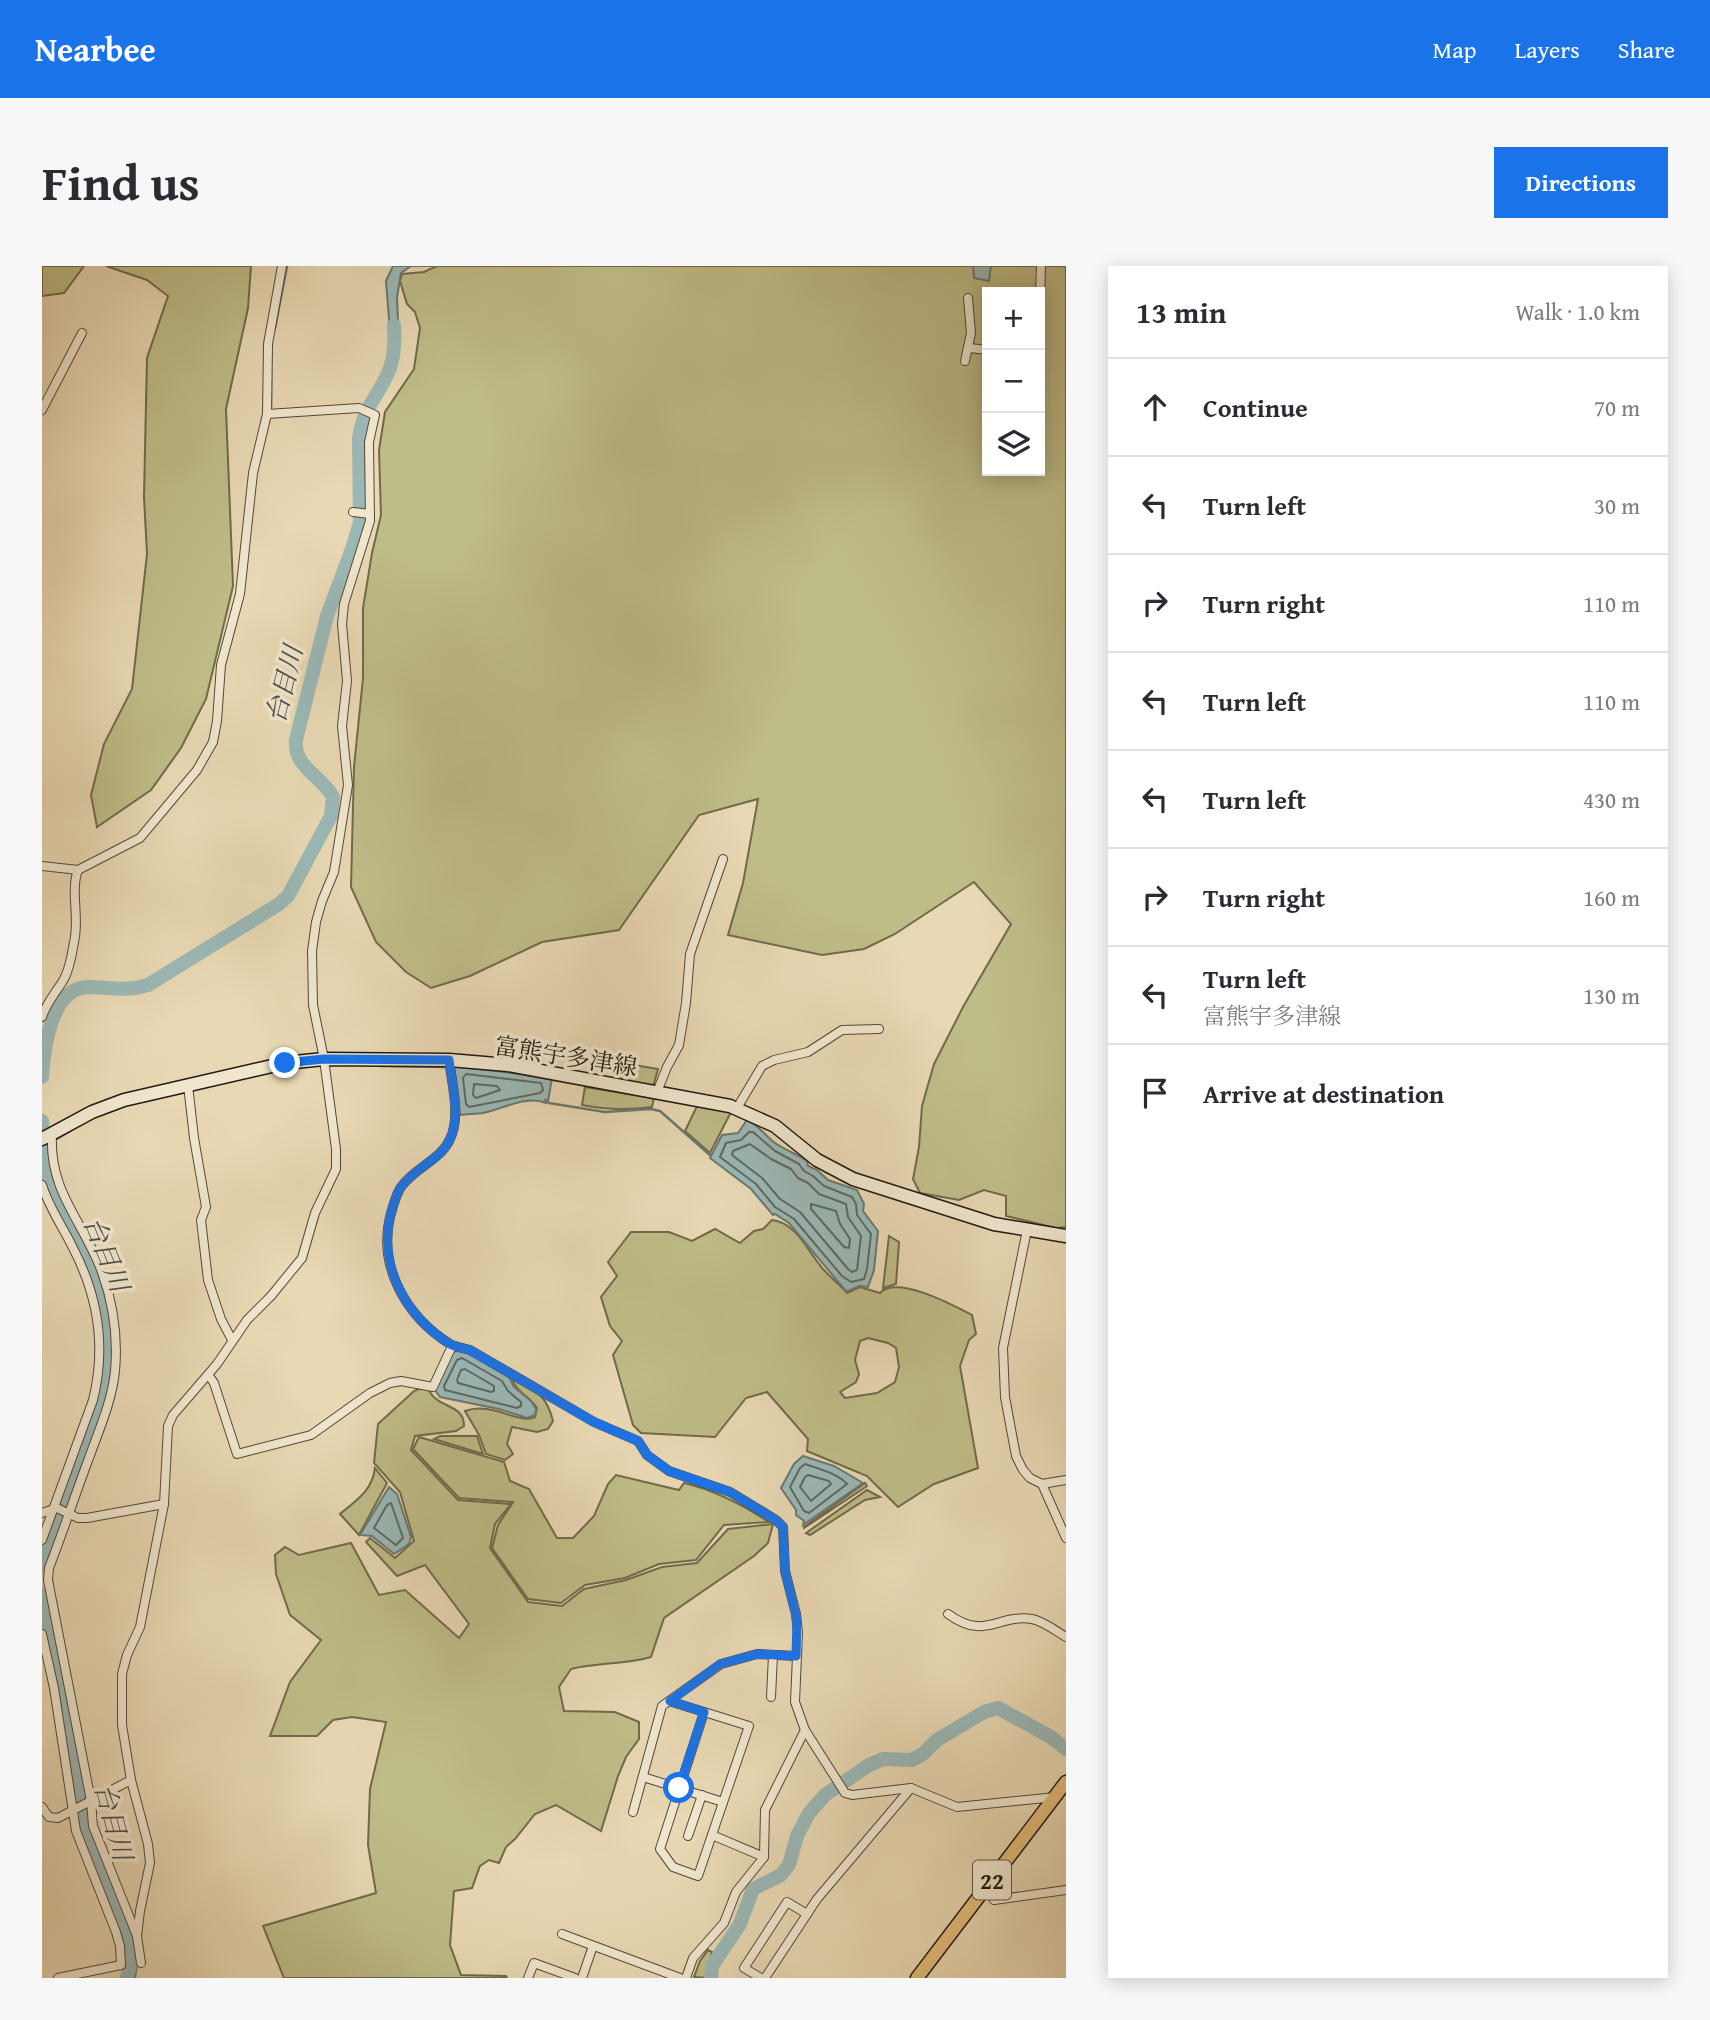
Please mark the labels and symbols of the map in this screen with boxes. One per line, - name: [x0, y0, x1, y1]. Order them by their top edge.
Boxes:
- water label: 台目川: [256, 639, 313, 727]
- street label: 富熊宇多津線: [492, 1027, 640, 1085]
- route end: [269, 1047, 300, 1078]
- water label: 台目川: [74, 1211, 141, 1300]
- route start: [663, 1772, 694, 1803]
- water label: 台目川: [85, 1779, 144, 1868]
- road number: 22: [973, 1861, 1011, 1900]

